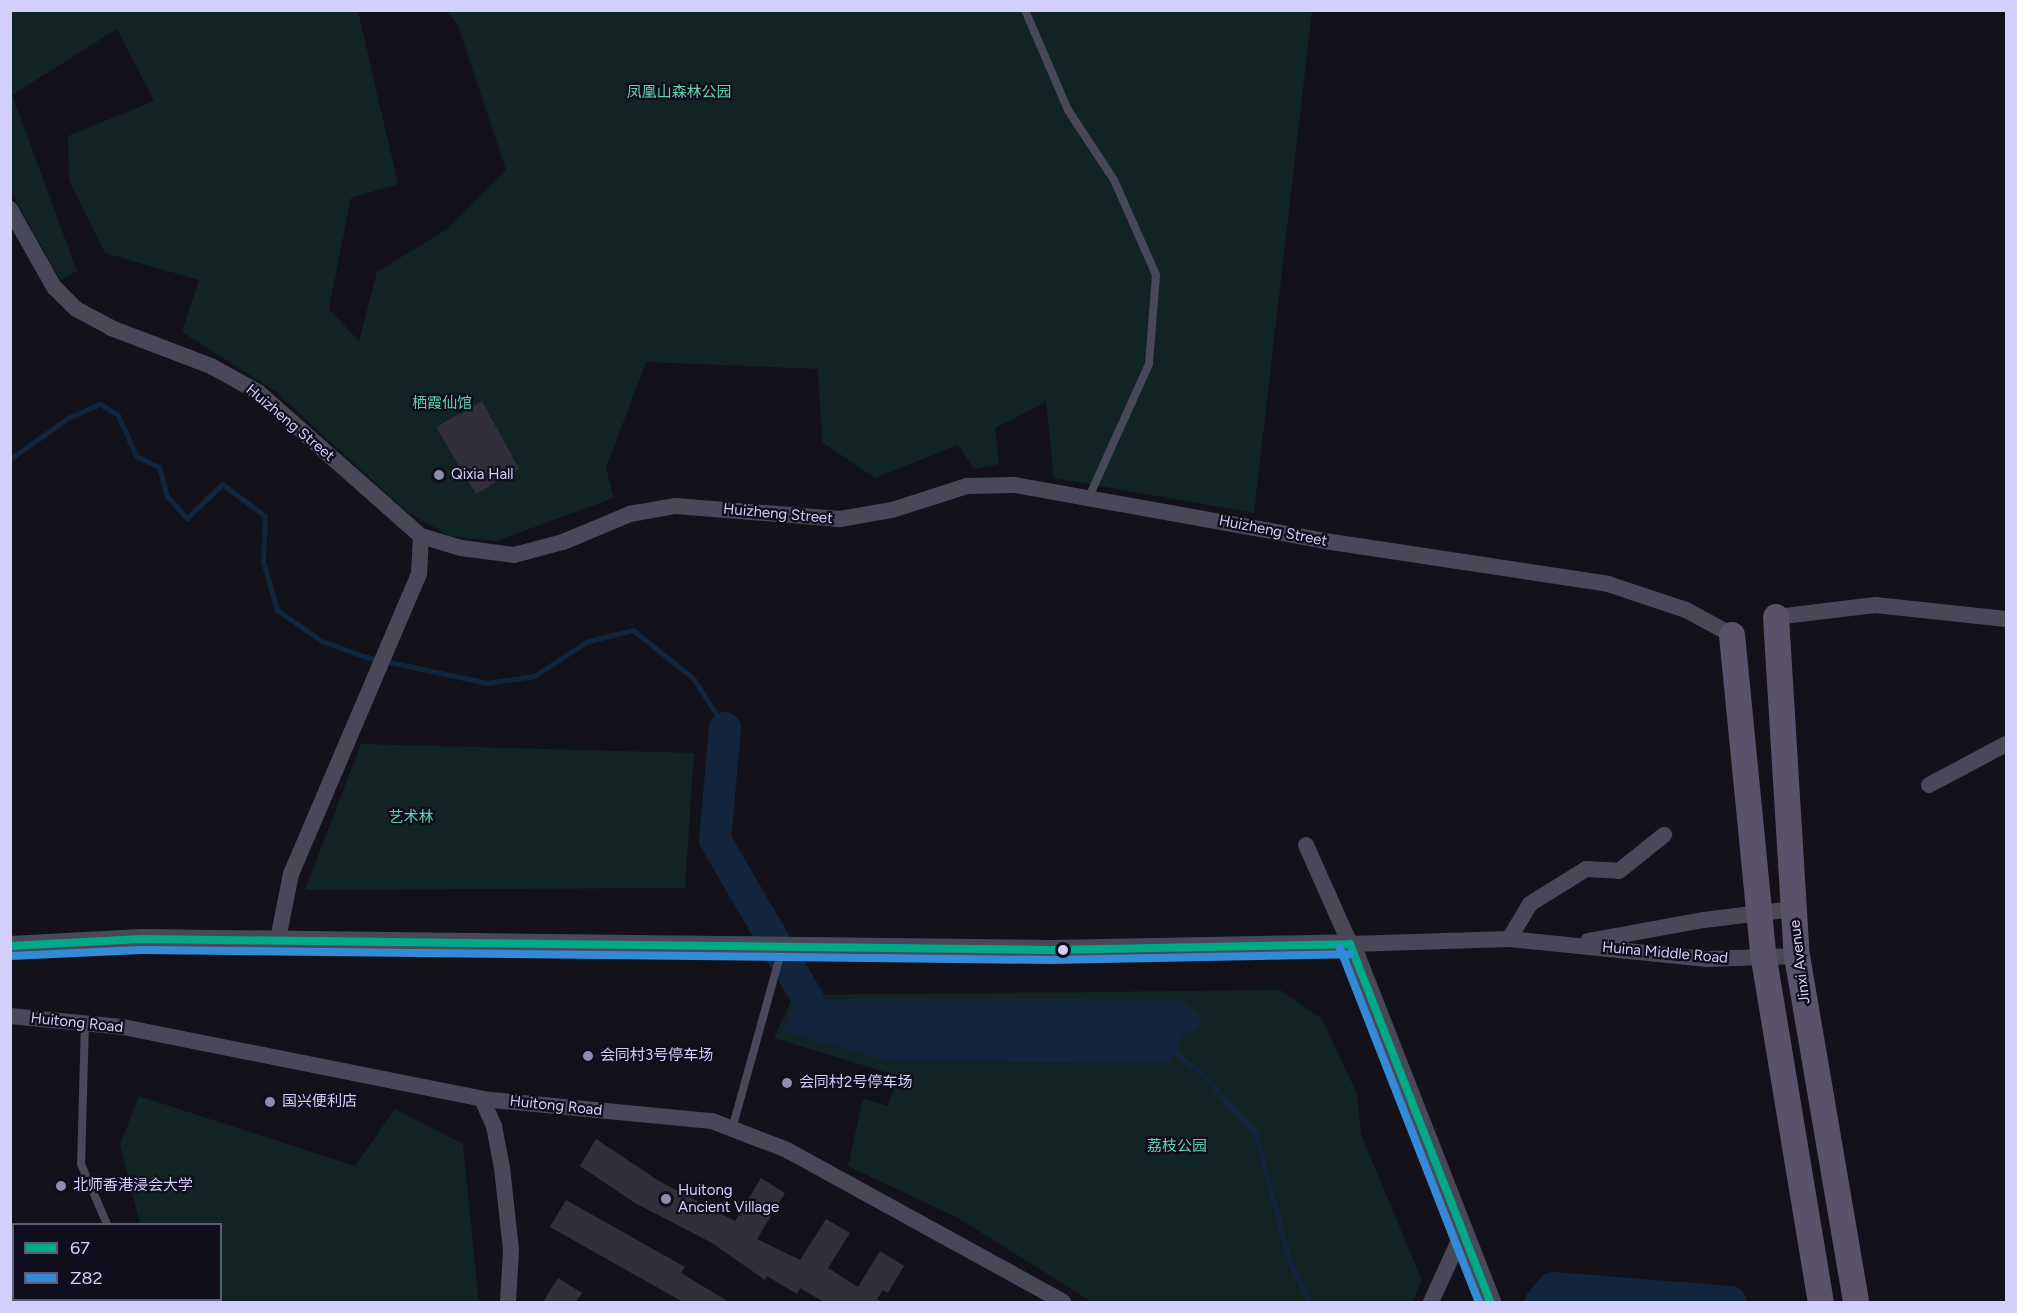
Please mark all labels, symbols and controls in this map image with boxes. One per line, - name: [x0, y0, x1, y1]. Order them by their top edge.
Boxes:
- park label: 凤凰山森林公园: [627, 84, 731, 102]
- street label: Huizheng Street: [242, 381, 338, 465]
- park label: 栖霞仙馆: [412, 395, 472, 413]
- place label: Qixia Hall: [451, 466, 514, 484]
- marker: Qixia Hall: [432, 468, 446, 482]
- street label: Huizheng Street: [722, 500, 834, 528]
- street label: Huizheng Street: [1217, 512, 1329, 550]
- park label: 艺术林: [389, 809, 433, 827]
- street label: Jinxi Avenue: [1786, 919, 1814, 1005]
- street label: Huina Middle Road: [1601, 939, 1729, 967]
- unlabelled marker: [1057, 944, 1069, 956]
- street label: Huitong Road: [30, 1009, 124, 1037]
- place label: 会同村3号停车场: [600, 1047, 713, 1065]
- marker: 会同村3号停车场: [581, 1049, 595, 1063]
- place label: 会同村2号停车场: [799, 1074, 912, 1092]
- marker: 会同村2号停车场: [780, 1076, 794, 1090]
- street label: Huitong Road: [509, 1092, 603, 1120]
- place label: 国兴便利店: [282, 1093, 357, 1111]
- marker: 国兴便利店: [263, 1095, 277, 1109]
- park label: 荔枝公园: [1147, 1138, 1207, 1156]
- place label: 北师香港浸会大学: [73, 1177, 193, 1195]
- marker: 北师香港浸会大学: [54, 1179, 68, 1193]
- place label: Huitong Ancient Village: [678, 1181, 779, 1216]
- marker: Huitong Ancient Village: [659, 1192, 673, 1206]
- legend: [12, 1223, 222, 1301]
- text: 67: [70, 1237, 90, 1259]
- text: Z82: [70, 1267, 103, 1289]

